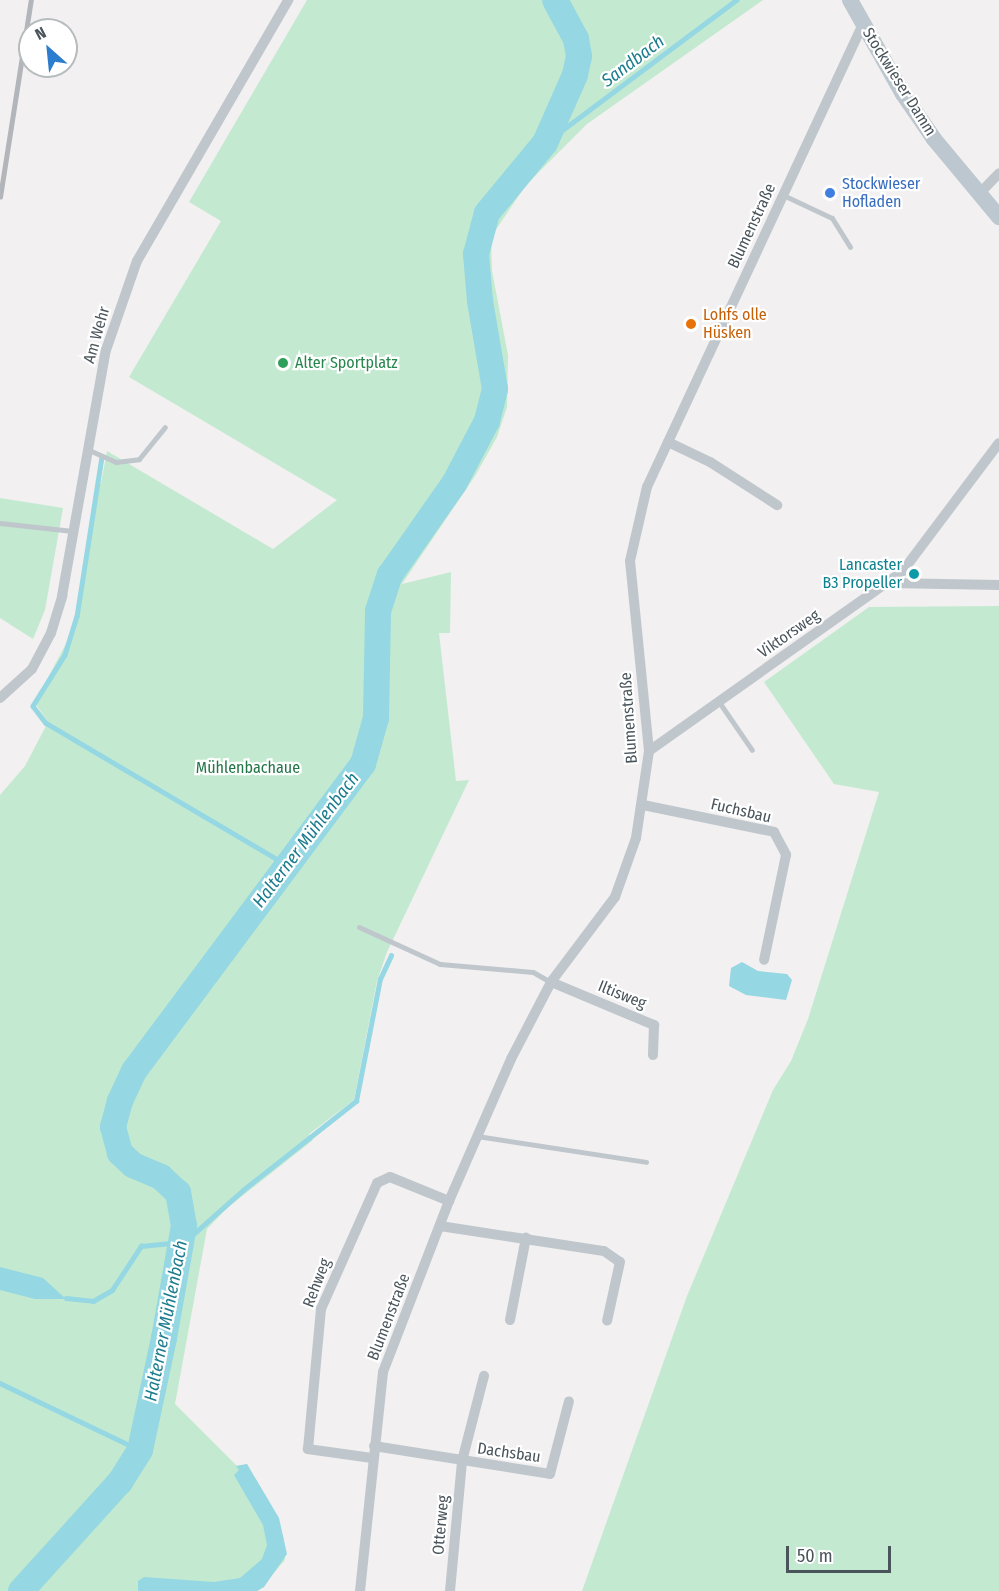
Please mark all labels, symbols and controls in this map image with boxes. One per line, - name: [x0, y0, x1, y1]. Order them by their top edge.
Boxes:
- north arrow: [18, 18, 78, 78]
- text: N: [32, 23, 49, 44]
- street label: Stockwieser Damm: [858, 24, 940, 140]
- water label: Sandbach: [597, 30, 669, 92]
- place label: Stockwieser Hofladen: [842, 174, 920, 212]
- street label: Blumenstraße: [724, 181, 780, 271]
- marker: Stockwieser Hofladen: [823, 186, 837, 200]
- street label: Am Wehr: [80, 304, 114, 366]
- place label: Lohfs olle Hüsken: [703, 305, 767, 343]
- marker: Lohfs olle Hüsken: [684, 317, 698, 331]
- place label: Alter Sportplatz: [295, 353, 398, 373]
- marker: Alter Sportplatz: [276, 356, 290, 370]
- place label: Lancaster B3 Propeller: [822, 555, 902, 593]
- marker: Lancaster B3 Propeller: [907, 567, 921, 581]
- street label: Viktorsweg: [754, 606, 824, 662]
- street label: Blumenstraße: [616, 672, 642, 764]
- park label: Mühlenbachaue: [196, 758, 300, 778]
- water label: Halterner Mühlenbach: [248, 768, 364, 912]
- street label: Fuchsbau: [709, 795, 773, 827]
- street label: Iltisweg: [595, 977, 649, 1013]
- water label: Halterner Mühlenbach: [140, 1239, 192, 1403]
- street label: Rehweg: [299, 1256, 335, 1310]
- street label: Blumenstraße: [364, 1271, 414, 1363]
- street label: Dachsbau: [476, 1439, 542, 1467]
- street label: Otterweg: [429, 1494, 453, 1556]
- scale bar: [789, 1534, 894, 1572]
- text: 50 m: [797, 1545, 833, 1567]

